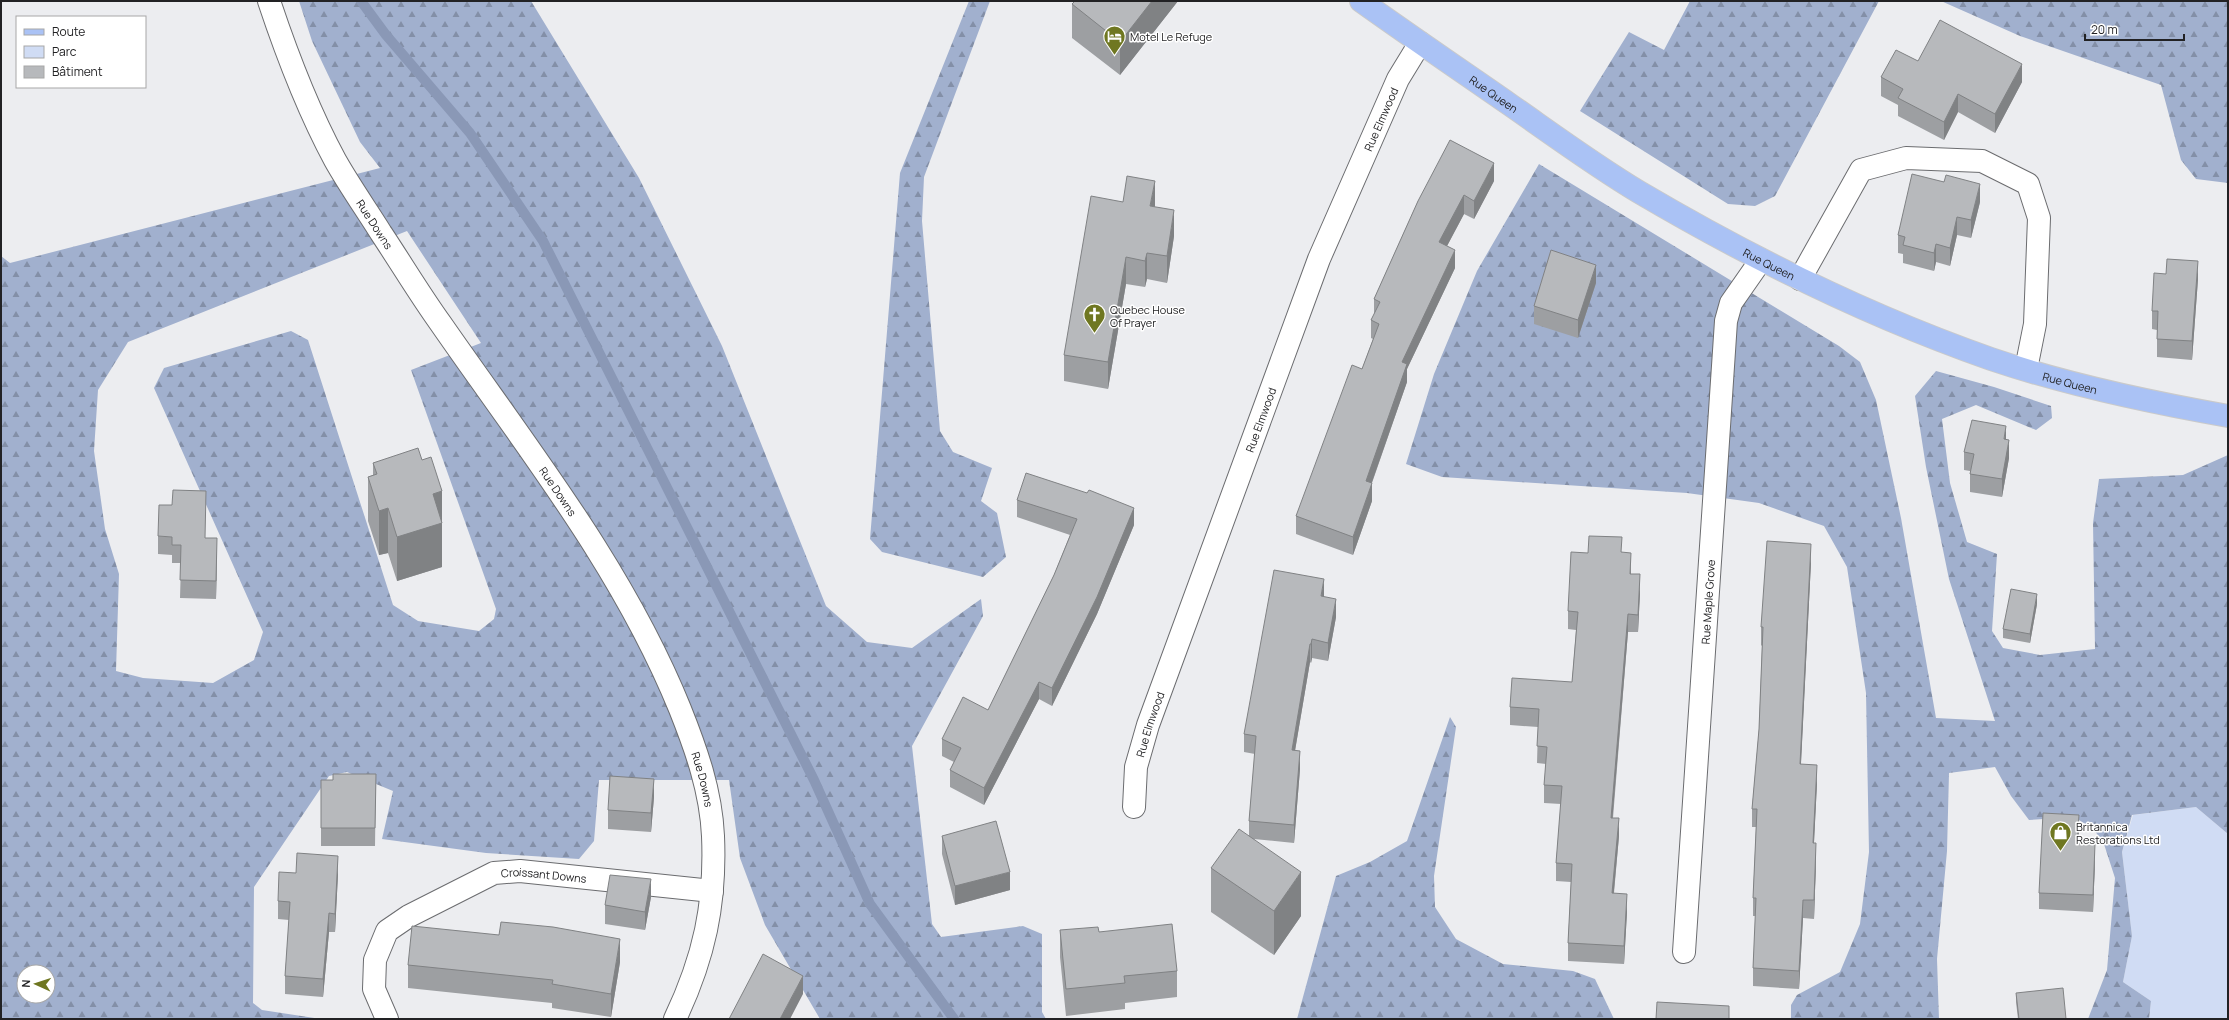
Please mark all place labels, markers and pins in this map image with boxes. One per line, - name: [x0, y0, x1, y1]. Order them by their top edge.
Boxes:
- hotel icon: Motel Le Refuge: [1102, 23, 1128, 56]
- place label: Motel Le Refuge: [1130, 29, 1213, 44]
- church icon: Quebec House Of Prayer: [1082, 302, 1108, 335]
- place label: Quebec House Of Prayer: [1110, 302, 1185, 330]
- shop icon: Britannica Restorations Ltd: [2047, 819, 2073, 852]
- place label: Britannica Restorations Ltd: [2076, 819, 2160, 847]

